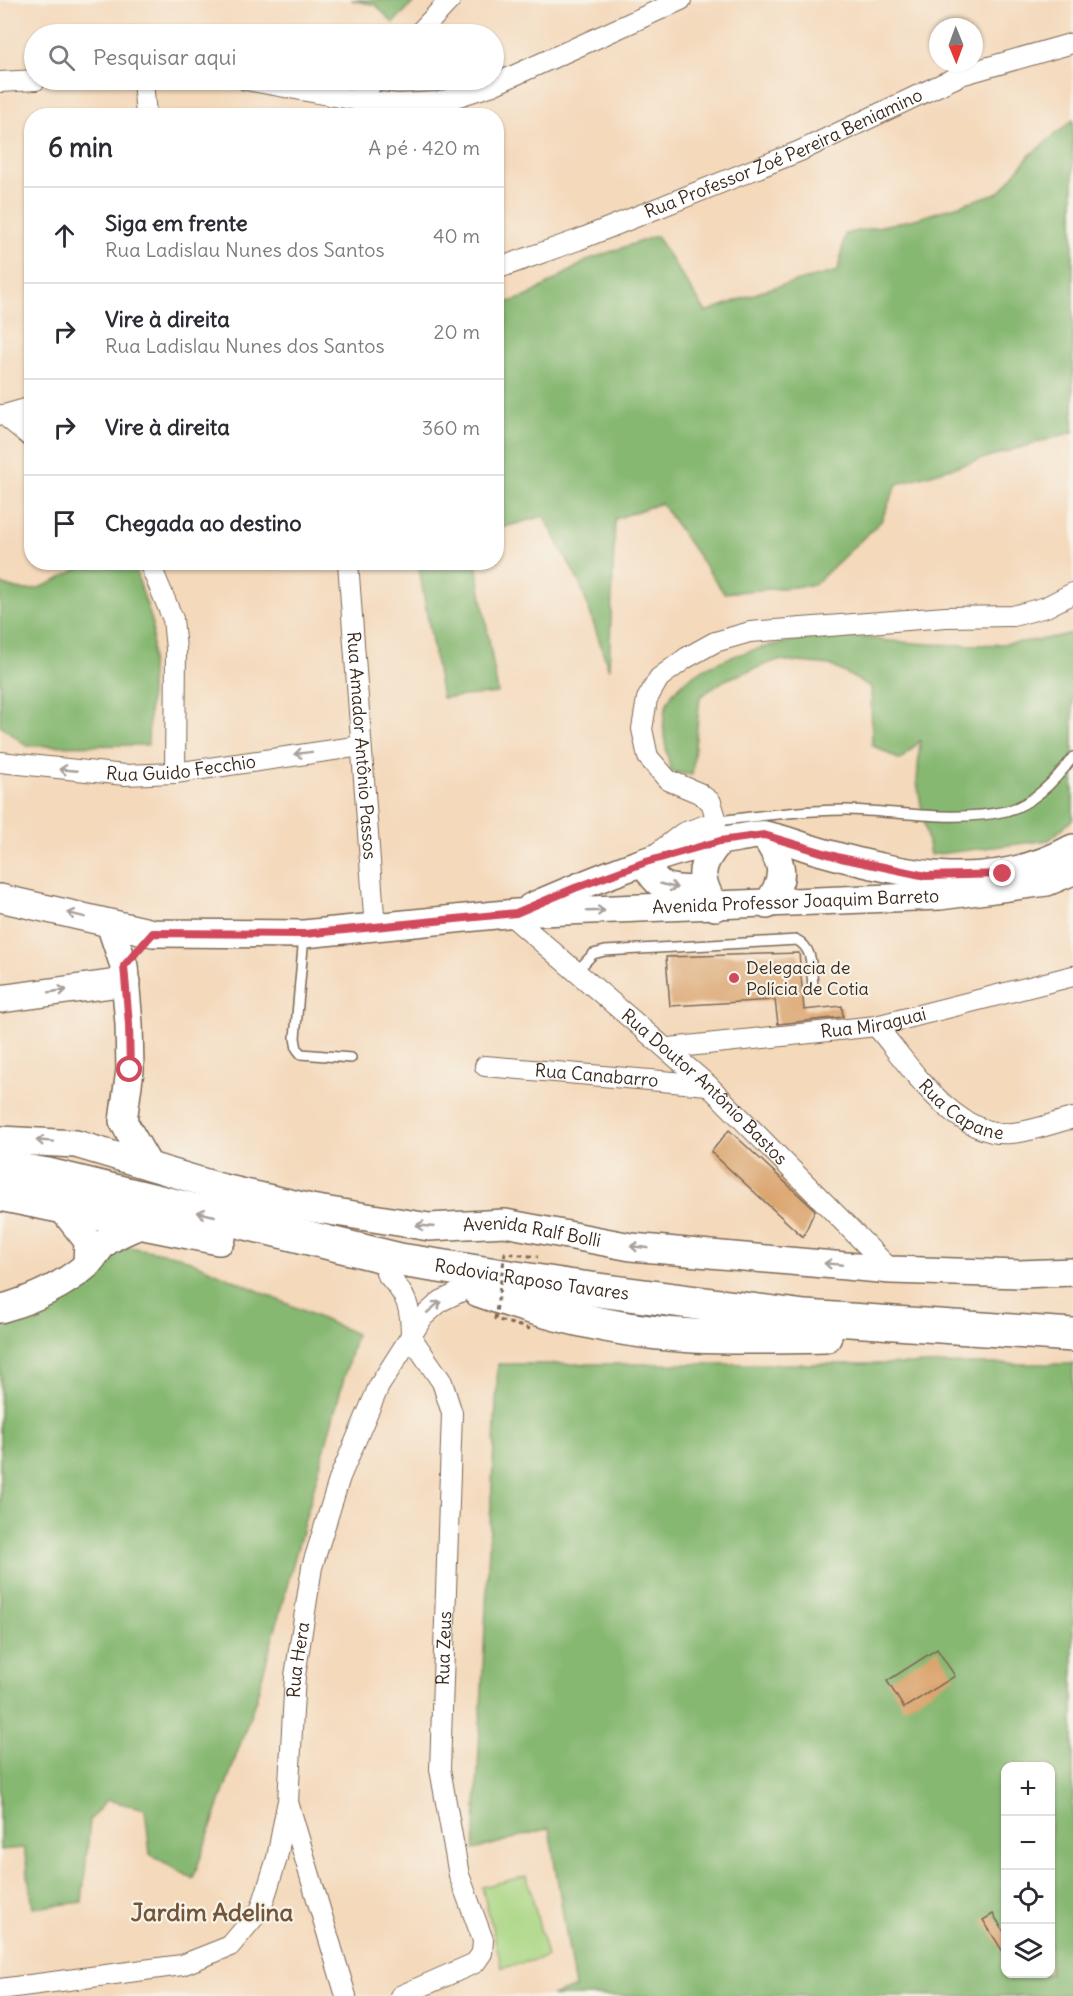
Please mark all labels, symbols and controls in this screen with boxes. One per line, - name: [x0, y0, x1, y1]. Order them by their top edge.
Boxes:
- north arrow: [929, 18, 983, 72]
- search box: [24, 24, 504, 90]
- icon: search: [45, 41, 78, 74]
- text: Pesquisar aqui: [93, 43, 236, 71]
- street label: Rua Professor Zoé Pereira Beniamino: [641, 83, 926, 223]
- text: 6 min: [48, 131, 113, 164]
- text: A pé · 420 m: [368, 135, 480, 160]
- text: Siga em frente: [105, 209, 248, 237]
- icon: ahead: [48, 219, 81, 252]
- text: 40 m: [433, 223, 480, 248]
- text: Rua Ladislau Nunes dos Santos: [105, 237, 385, 262]
- text: Vire à direita: [105, 305, 230, 333]
- icon: right: [48, 315, 81, 348]
- text: 20 m: [434, 319, 480, 344]
- text: Rua Ladislau Nunes dos Santos: [105, 333, 385, 358]
- icon: right: [48, 411, 81, 444]
- text: Vire à direita: [105, 413, 230, 441]
- text: 360 m: [422, 415, 480, 440]
- icon: arrive: [48, 507, 81, 540]
- text: Chegada ao destino: [105, 509, 302, 537]
- street label: Rua Amador Antônio Passos: [342, 631, 382, 860]
- one-way arrow: [294, 748, 313, 759]
- street label: Rua Guido Fecchio: [105, 749, 257, 786]
- one-way arrow: [58, 764, 78, 775]
- route end: [989, 860, 1015, 886]
- one-way arrow: [659, 881, 678, 892]
- street label: Avenida Professor Joaquim Barreto: [652, 884, 940, 919]
- one-way arrow: [585, 905, 605, 916]
- one-way arrow: [67, 909, 86, 921]
- place label: Delegacia de Polícia de Cotia: [746, 956, 869, 1000]
- marker: Delegacia de Polícia de Cotia: [727, 971, 741, 985]
- one-way arrow: [48, 986, 67, 997]
- street label: Rua Miraguai: [819, 1002, 929, 1043]
- street label: Rua Doutor Antônio Bastos: [617, 1004, 793, 1170]
- route start: [116, 1056, 142, 1082]
- street label: Rua Canabarro: [534, 1058, 659, 1092]
- street label: Rua Capane: [914, 1074, 1005, 1144]
- one-way arrow: [36, 1135, 55, 1146]
- one-way arrow: [196, 1207, 215, 1219]
- street label: Avenida Ralf Bolli: [462, 1211, 603, 1252]
- one-way arrow: [416, 1220, 436, 1231]
- one-way arrow: [630, 1241, 649, 1252]
- street label: Rodovia Raposo Tavares: [433, 1254, 630, 1305]
- one-way arrow: [824, 1258, 844, 1269]
- one-way arrow: [426, 1301, 442, 1314]
- street label: Rua Zeus: [431, 1611, 456, 1686]
- street label: Rua Hera: [282, 1620, 314, 1698]
- map controls: [1001, 1762, 1055, 1978]
- button: +: [1001, 1762, 1055, 1816]
- button: −: [1001, 1816, 1055, 1870]
- button: locate: [1001, 1870, 1055, 1924]
- district label: Jardim Adelina: [131, 1897, 293, 1927]
- button: layers: [1001, 1924, 1055, 1978]

